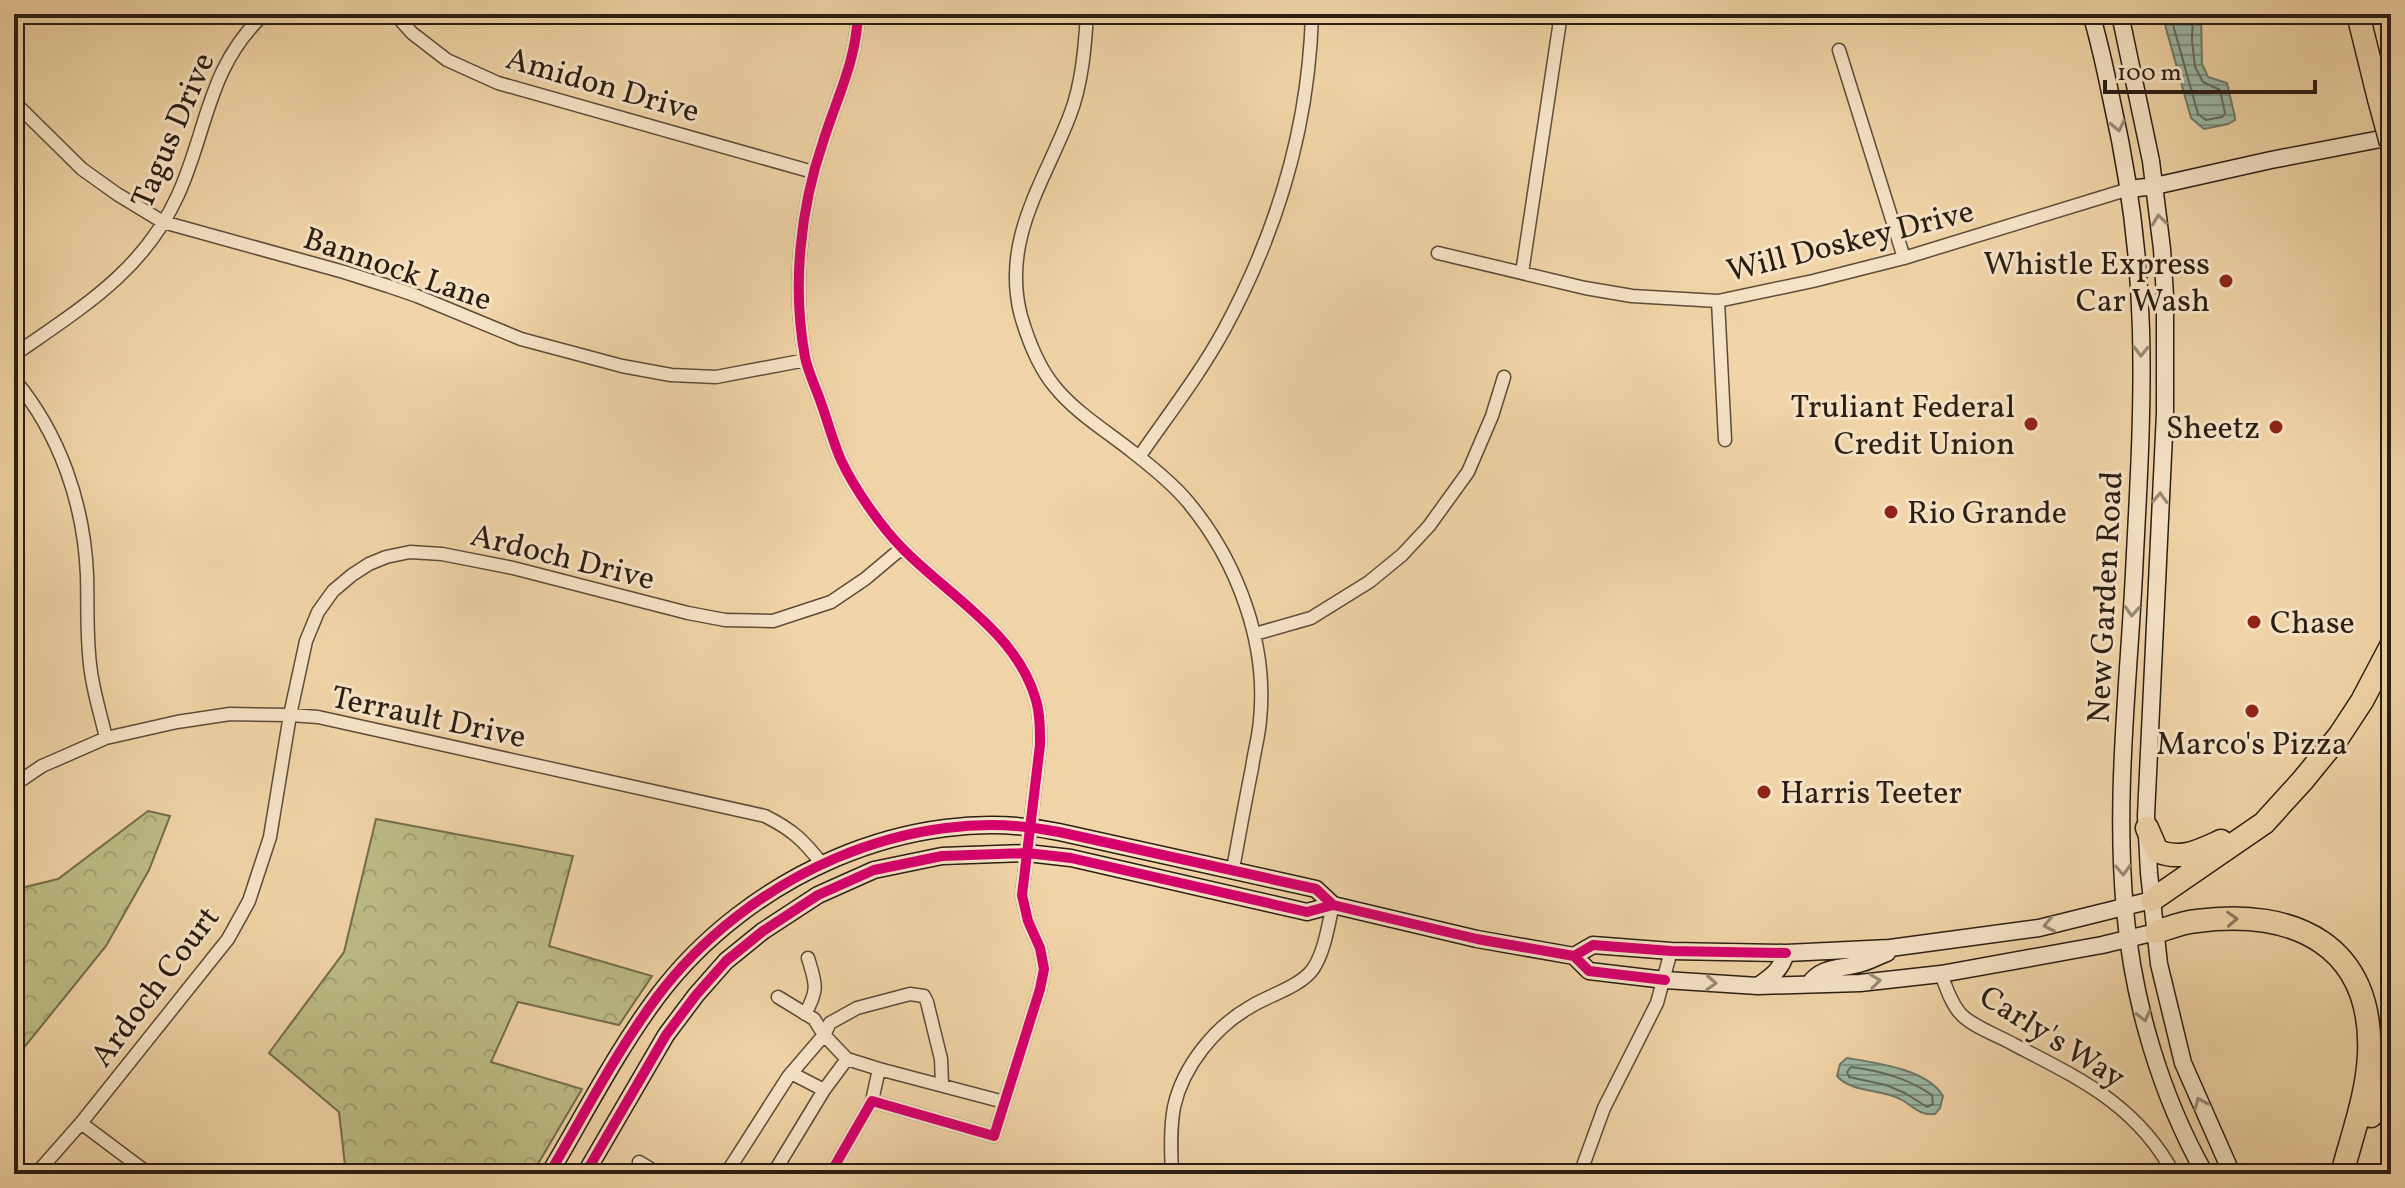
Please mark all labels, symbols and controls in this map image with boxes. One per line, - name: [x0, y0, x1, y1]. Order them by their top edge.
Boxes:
- street label: Amidon Drive: [500, 38, 704, 135]
- scale bar: [2105, 44, 2315, 94]
- street label: Tagus Drive: [122, 46, 227, 216]
- text: 100 m: [2117, 57, 2182, 91]
- one-way arrow: [2109, 119, 2126, 133]
- street label: Will Doskey Drive: [1723, 191, 1979, 295]
- one-way arrow: [2151, 213, 2168, 226]
- street label: Bannock Lane: [297, 218, 497, 324]
- place label: Whistle Express Car Wash: [1983, 244, 2210, 325]
- marker: Whistle Express Car Wash: [2217, 272, 2235, 290]
- one-way arrow: [2132, 345, 2150, 358]
- place label: Truliant Federal Credit Union: [1791, 387, 2015, 468]
- place label: Sheetz: [2166, 408, 2260, 452]
- marker: Truliant Federal Credit Union: [2022, 415, 2040, 433]
- marker: Sheetz: [2267, 418, 2285, 436]
- street label: New Garden Road: [2078, 470, 2136, 724]
- one-way arrow: [2151, 491, 2168, 504]
- place label: Rio Grande: [1907, 493, 2067, 537]
- marker: Rio Grande: [1882, 503, 1900, 521]
- street label: Ardoch Drive: [466, 515, 659, 603]
- place label: Chase: [2270, 603, 2355, 647]
- one-way arrow: [2124, 604, 2141, 617]
- marker: Chase: [2245, 613, 2263, 631]
- street label: Terrault Drive: [327, 677, 530, 761]
- marker: Marco's Pizza: [2243, 702, 2261, 720]
- place label: Marco's Pizza: [2156, 724, 2348, 768]
- place label: Harris Teeter: [1780, 773, 1962, 817]
- marker: Harris Teeter: [1755, 783, 1773, 801]
- one-way arrow: [2114, 864, 2131, 877]
- street label: Ardoch Court: [81, 898, 231, 1077]
- one-way arrow: [2226, 911, 2239, 928]
- one-way arrow: [2042, 916, 2056, 933]
- one-way arrow: [1869, 973, 1882, 990]
- one-way arrow: [1705, 975, 1718, 992]
- street label: Carly's Way: [1970, 976, 2133, 1101]
- one-way arrow: [2134, 1008, 2151, 1022]
- one-way arrow: [2194, 1097, 2210, 1111]

